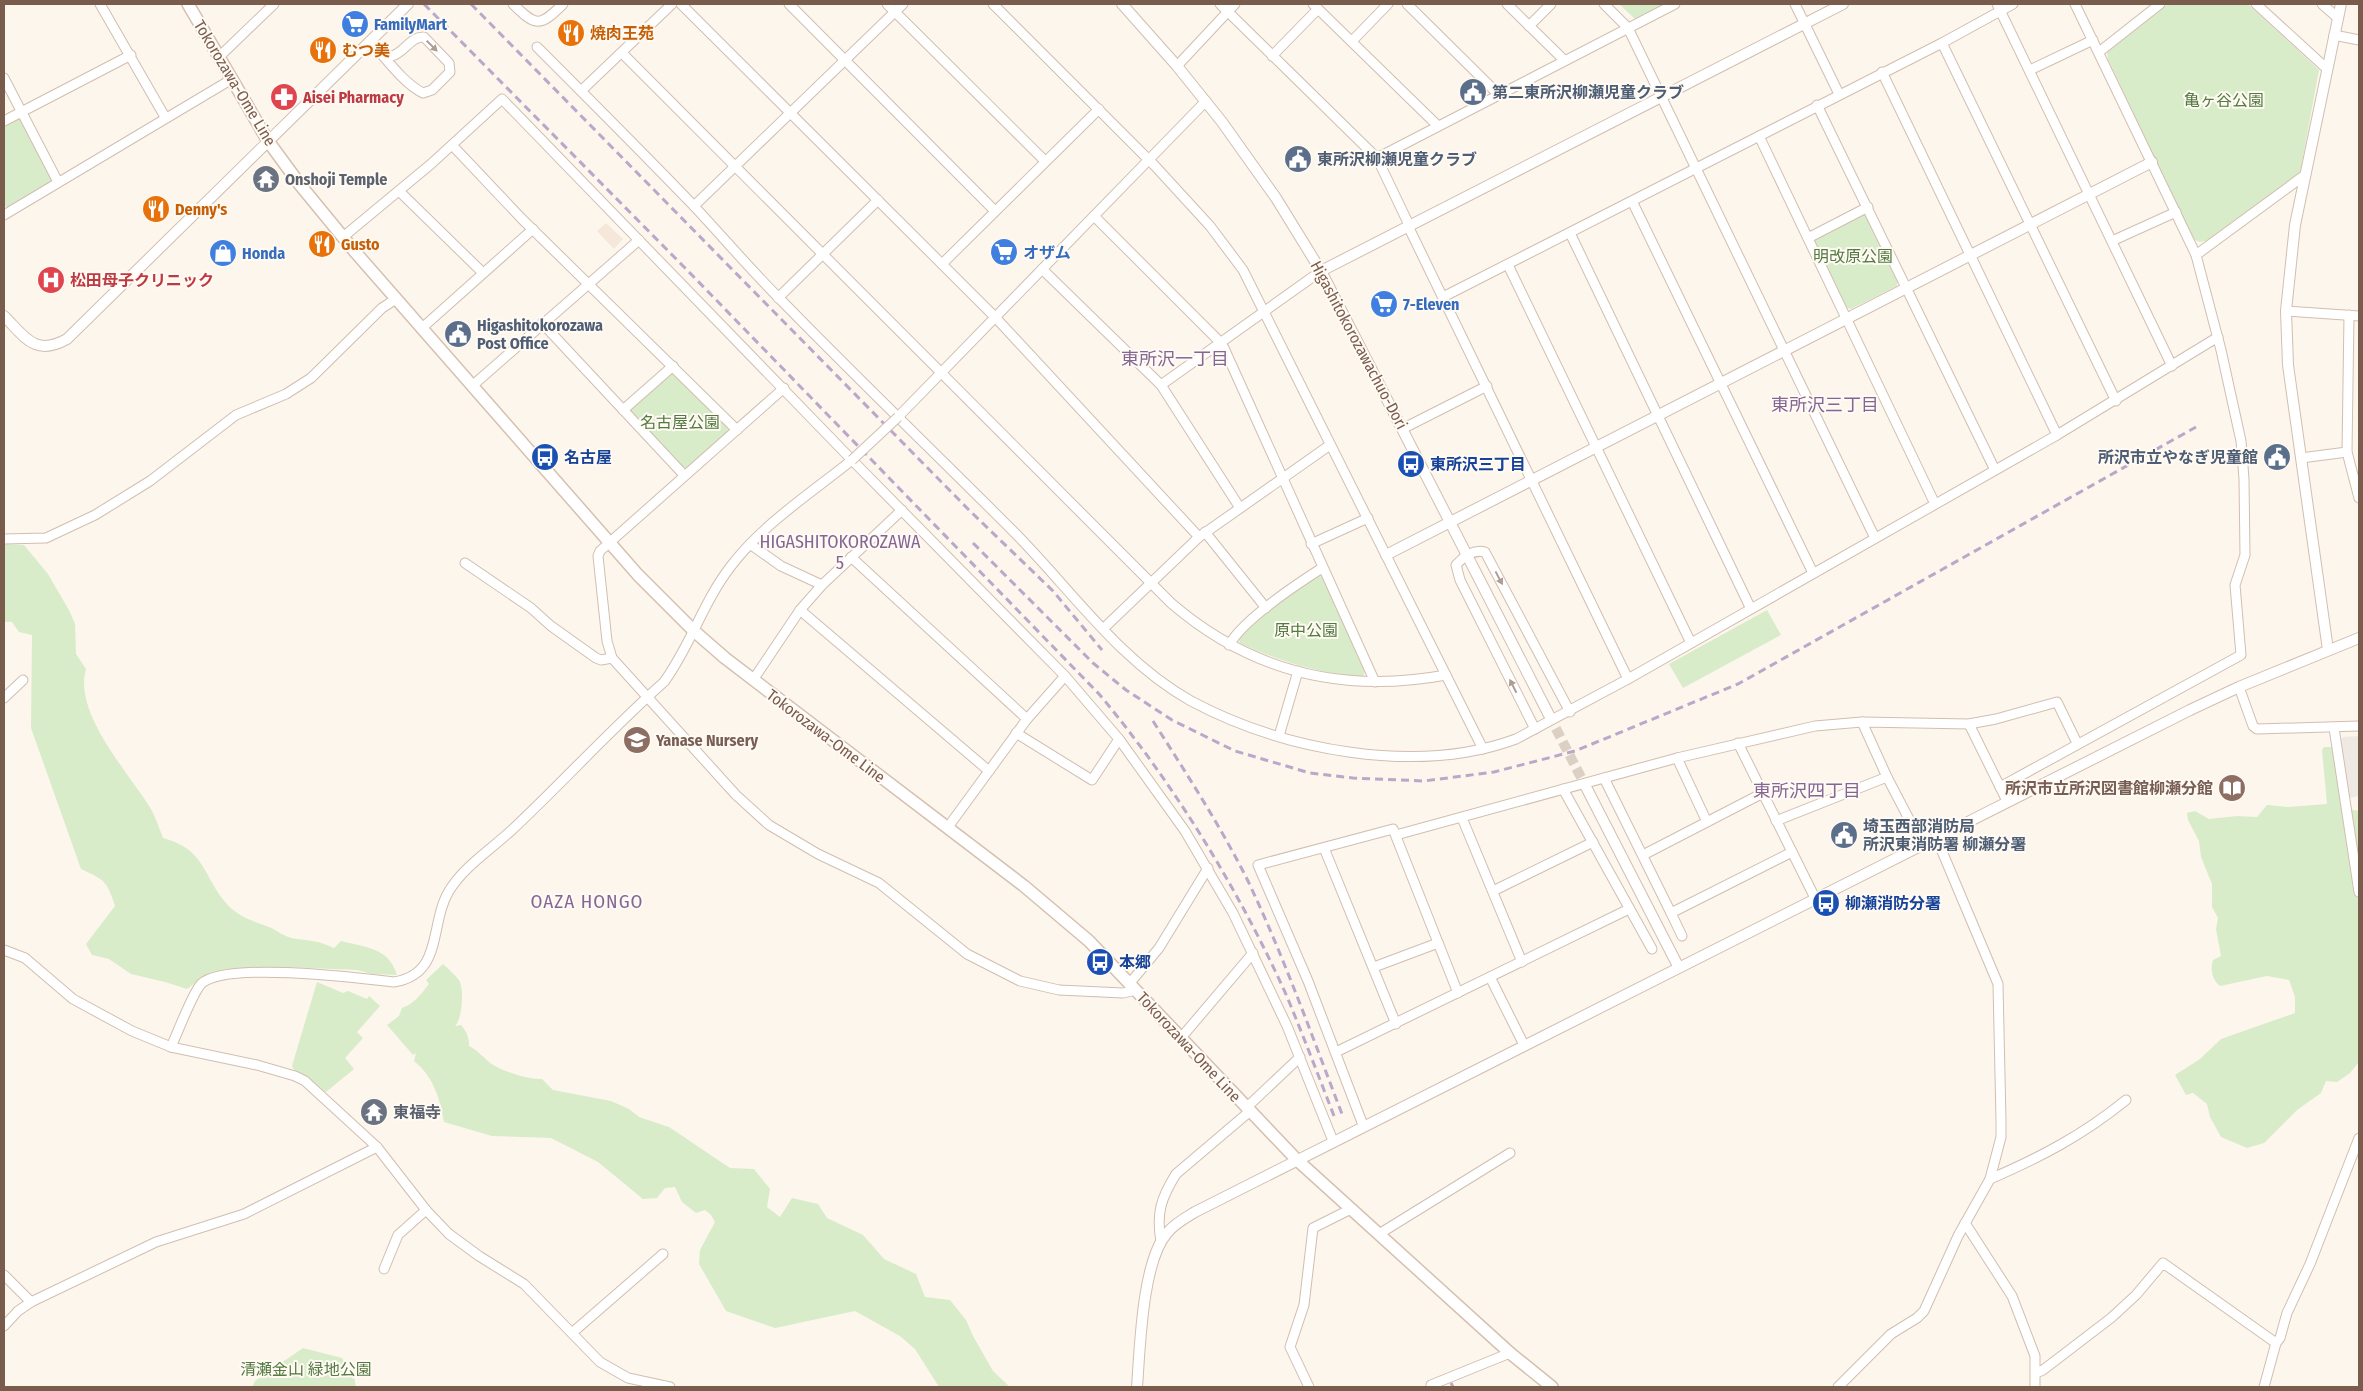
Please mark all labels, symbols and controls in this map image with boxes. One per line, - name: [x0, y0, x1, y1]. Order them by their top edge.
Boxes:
- supermarket icon: FamilyMart: [340, 9, 370, 39]
- place label: FamilyMart: [374, 15, 448, 34]
- street label: Tokorozawa-Ome Line: [190, 17, 280, 149]
- restaurant icon: 焼肉王苑: [556, 18, 586, 48]
- place label: 焼肉王苑: [590, 24, 654, 43]
- restaurant icon: むつ美: [308, 35, 338, 65]
- one-way arrow: [426, 40, 438, 52]
- place label: むつ美: [342, 41, 390, 60]
- public building icon: 第二東所沢柳瀬児童クラブ: [1458, 77, 1488, 107]
- pharmacy icon: Aisei Pharmacy: [269, 82, 299, 112]
- place label: 第二東所沢柳瀬児童クラブ: [1492, 83, 1684, 102]
- place label: Aisei Pharmacy: [302, 88, 404, 107]
- park label: 亀ヶ谷公園: [2184, 91, 2264, 110]
- public building icon: 東所沢柳瀬児童クラブ: [1283, 144, 1313, 174]
- place label: 東所沢柳瀬児童クラブ: [1317, 150, 1477, 169]
- temple icon: Onshoji Temple: [251, 164, 281, 194]
- place label: Onshoji Temple: [285, 170, 387, 189]
- restaurant icon: Denny's: [141, 194, 171, 224]
- place label: Denny's: [175, 200, 227, 219]
- restaurant icon: Gusto: [307, 229, 337, 259]
- place label: Gusto: [341, 235, 380, 254]
- supermarket icon: オザム: [989, 237, 1019, 267]
- shop icon: Honda: [208, 238, 238, 268]
- place label: オザム: [1023, 243, 1071, 262]
- place label: Honda: [242, 244, 285, 263]
- park label: 明改原公園: [1813, 247, 1893, 266]
- street label: Higashitokorozawachuo-Dori: [1307, 258, 1411, 432]
- hospital icon: 松田母子クリニック: [36, 265, 66, 295]
- place label: 松田母子クリニック: [70, 271, 214, 290]
- supermarket icon: 7-Eleven: [1369, 289, 1399, 319]
- place label: 7-Eleven: [1403, 295, 1459, 314]
- place label: Higashitokorozawa Post Office: [477, 316, 603, 353]
- public building icon: Higashitokorozawa Post Office: [443, 319, 473, 349]
- district label: 東所沢一丁目: [1121, 348, 1229, 370]
- district label: 東所沢三丁目: [1771, 394, 1879, 416]
- park label: 名古屋公園: [640, 413, 720, 432]
- bus stop icon: 名古屋: [530, 442, 560, 472]
- public building icon: 所沢市立やなぎ児童館: [2262, 442, 2292, 472]
- place label: 名古屋: [564, 448, 612, 467]
- place label: 所沢市立やなぎ児童館: [2098, 448, 2258, 467]
- bus stop icon: 東所沢三丁目: [1396, 449, 1426, 479]
- place label: 東所沢三丁目: [1430, 455, 1526, 474]
- district label: HIGASHITOKOROZAWA 5: [760, 531, 921, 574]
- one-way arrow: [1495, 571, 1504, 584]
- park label: 原中公園: [1274, 621, 1338, 640]
- one-way arrow: [1509, 679, 1517, 693]
- street label: Tokorozawa-Ome Line: [763, 685, 889, 787]
- school or university icon: Yanase Nursery: [622, 725, 652, 755]
- place label: Yanase Nursery: [655, 731, 759, 750]
- library icon: 所沢市立所沢図書館柳瀬分館: [2217, 773, 2247, 803]
- place label: 所沢市立所沢図書館柳瀬分館: [2005, 779, 2213, 798]
- district label: 東所沢四丁目: [1753, 780, 1861, 802]
- place label: 埼玉西部消防局 所沢東消防署 柳瀬分署: [1863, 817, 2026, 854]
- public building icon: 埼玉西部消防局 所沢東消防署 柳瀬分署: [1829, 820, 1859, 850]
- bus stop icon: 柳瀬消防分署: [1811, 888, 1841, 918]
- district label: OAZA HONGO: [531, 890, 643, 913]
- place label: 柳瀬消防分署: [1845, 894, 1941, 913]
- bus stop icon: 本郷: [1085, 947, 1115, 977]
- place label: 本郷: [1119, 953, 1151, 972]
- street label: Tokorozawa-Ome Line: [1133, 988, 1245, 1106]
- temple icon: 東福寺: [359, 1097, 389, 1127]
- place label: 東福寺: [393, 1103, 441, 1122]
- park label: 清瀬金山 緑地公園: [240, 1360, 372, 1379]

